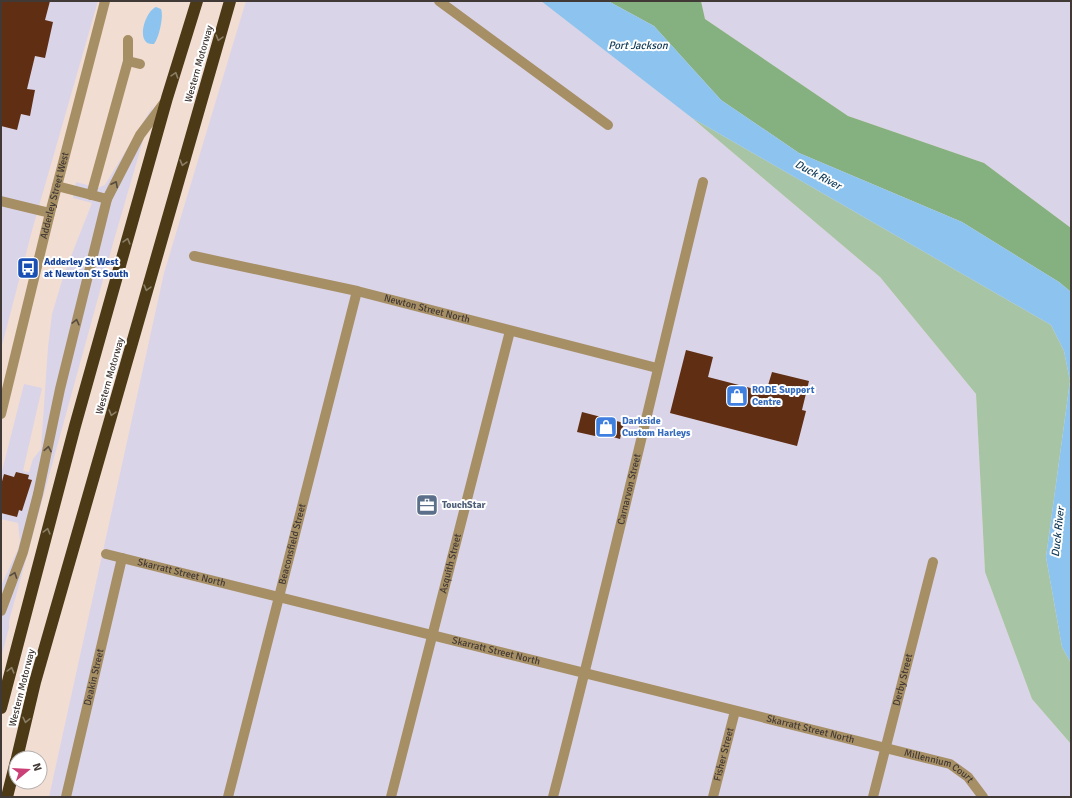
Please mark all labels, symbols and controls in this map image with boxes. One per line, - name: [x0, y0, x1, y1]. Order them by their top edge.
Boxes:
- street label: Western Motorway: [182, 24, 216, 104]
- one-way arrow: [215, 35, 224, 42]
- water label: Port Jackson: [608, 39, 669, 52]
- one-way arrow: [170, 72, 179, 79]
- street label: Adderley Street West: [38, 150, 72, 240]
- water label: Duck River: [793, 157, 845, 193]
- one-way arrow: [179, 160, 188, 167]
- one-way arrow: [110, 181, 118, 188]
- one-way arrow: [122, 237, 131, 244]
- bus stop icon: Adderley St West at Newton St South: [15, 255, 41, 281]
- place label: Adderley St West at Newton St South: [44, 256, 129, 280]
- one-way arrow: [143, 285, 152, 292]
- street label: Newton Street North: [383, 292, 471, 326]
- one-way arrow: [72, 319, 80, 326]
- street label: Western Motorway: [93, 336, 127, 416]
- shop icon: RODE Support Centre: [724, 383, 750, 409]
- place label: RODE Support Centre: [752, 384, 815, 408]
- one-way arrow: [108, 410, 116, 417]
- shop icon: Darkside Custom Harleys: [593, 414, 619, 440]
- place label: Darkside Custom Harleys: [622, 415, 691, 439]
- one-way arrow: [43, 446, 52, 452]
- street label: Carnarvon Street: [615, 452, 644, 526]
- office icon: TouchStar: [414, 492, 440, 518]
- place label: TouchStar: [442, 499, 486, 511]
- street label: Beaconsfield Street: [276, 502, 309, 586]
- water label: Duck River: [1049, 504, 1067, 558]
- one-way arrow: [43, 528, 51, 534]
- street label: Asquith Street: [437, 532, 464, 595]
- street label: Skarratt Street North: [136, 556, 227, 590]
- one-way arrow: [10, 571, 18, 578]
- street label: Skarratt Street North: [451, 634, 541, 668]
- street label: Deakin Street: [82, 647, 107, 707]
- street label: Western Motorway: [7, 648, 38, 728]
- street label: Derby Street: [891, 652, 915, 707]
- one-way arrow: [6, 667, 15, 674]
- street label: Skarratt Street North: [765, 713, 856, 746]
- one-way arrow: [22, 717, 30, 723]
- street label: Fisher Street: [711, 726, 737, 782]
- street label: Millennium Court: [903, 747, 976, 785]
- north arrow: [8, 750, 48, 790]
- text: N: [30, 761, 44, 773]

